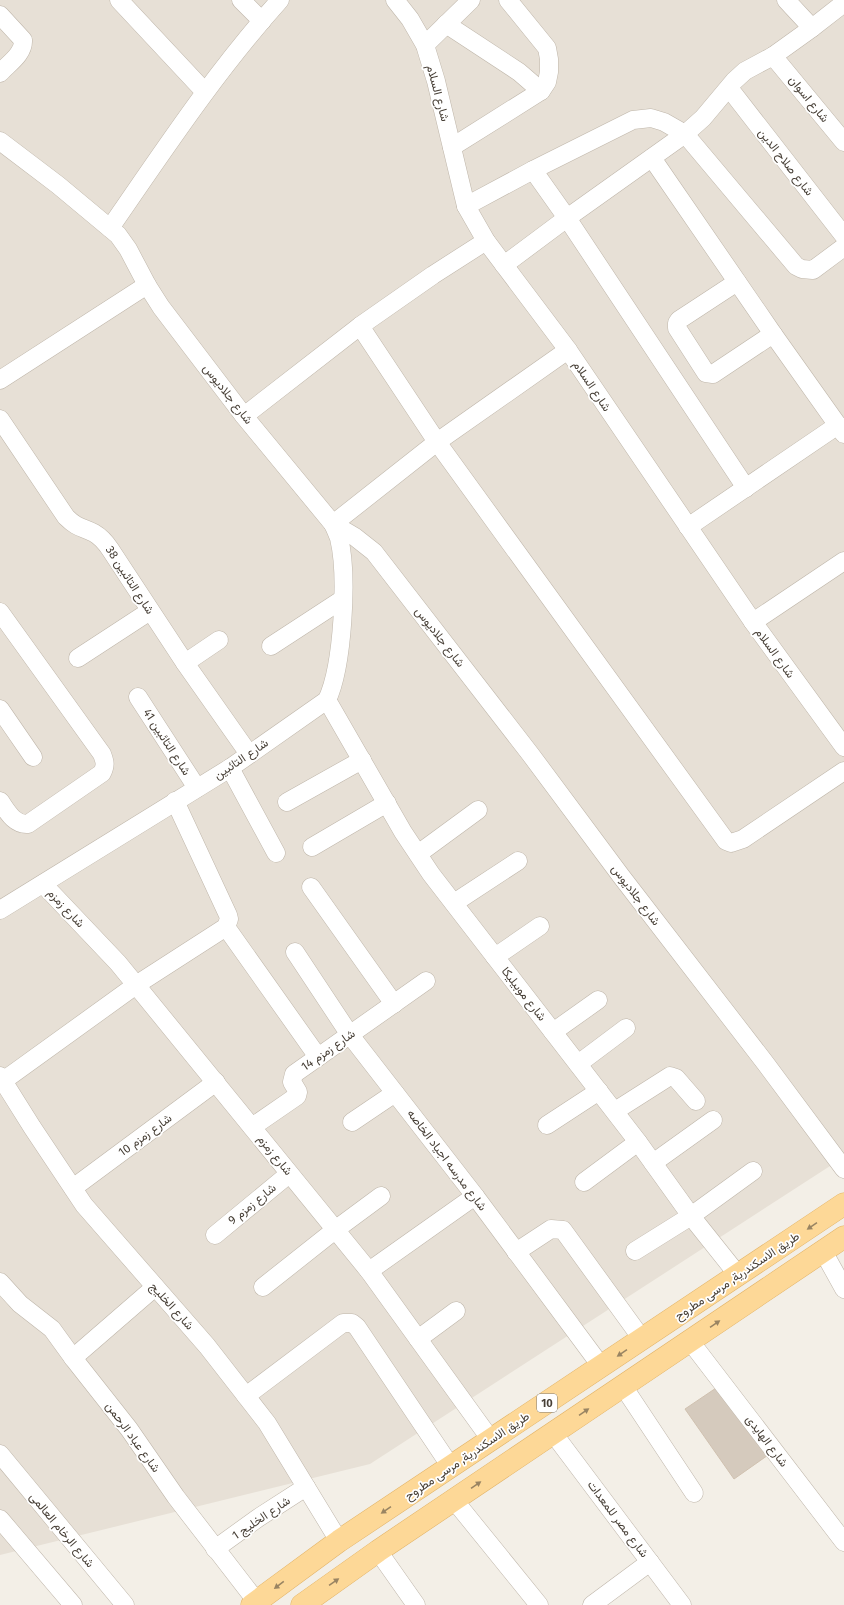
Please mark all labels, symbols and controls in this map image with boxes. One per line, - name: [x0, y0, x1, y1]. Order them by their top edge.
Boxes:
- street label: شارع السلام: [422, 63, 452, 123]
- street label: شارع اسوان: [784, 73, 832, 126]
- street label: شارع صلاح الدين: [754, 126, 817, 200]
- street label: شارع السلام: [568, 358, 614, 415]
- street label: شارع جلاديوس: [199, 361, 256, 428]
- street label: شارع التائبين 38: [101, 543, 157, 618]
- street label: شارع جلاديوس: [411, 604, 468, 671]
- street label: شارع السلام: [751, 625, 798, 682]
- street label: شارع التائبين 41: [139, 706, 194, 779]
- street label: شارع التائبين: [211, 736, 272, 784]
- street label: شارع جلاديوس: [607, 862, 663, 929]
- street label: شارع زمزم: [43, 886, 87, 932]
- street label: شارع موبيليكا: [497, 964, 549, 1025]
- street label: شارع زمزم 14: [298, 1026, 359, 1075]
- street label: شارع مدرسه اجياد الخاصه: [403, 1107, 490, 1215]
- street label: شارع زمزم 10: [115, 1111, 176, 1161]
- street label: شارع زمزم: [253, 1132, 295, 1179]
- street label: شارع زمزم 9: [225, 1181, 280, 1229]
- one-way arrow: [806, 1222, 817, 1230]
- street label: طريق الاسكندرية, مرسى مطروح: [672, 1229, 803, 1325]
- street label: شارع الخليج: [146, 1279, 197, 1334]
- one-way arrow: [710, 1320, 720, 1328]
- one-way arrow: [617, 1349, 627, 1357]
- road number: 10: [537, 1394, 557, 1412]
- street label: شارع عباد الرحمن: [101, 1399, 163, 1476]
- street label: طريق الاسكندرية, مرسى مطروح: [402, 1409, 533, 1505]
- one-way arrow: [578, 1409, 590, 1416]
- street label: شارع الهايدى: [741, 1412, 791, 1471]
- street label: شارع مصر للمعدات: [583, 1478, 651, 1561]
- one-way arrow: [471, 1481, 481, 1489]
- street label: شارع الرخام العالمى: [25, 1490, 97, 1572]
- street label: شارع الخليج 1: [229, 1493, 294, 1544]
- one-way arrow: [380, 1506, 391, 1514]
- one-way arrow: [329, 1578, 339, 1586]
- one-way arrow: [274, 1581, 285, 1589]

